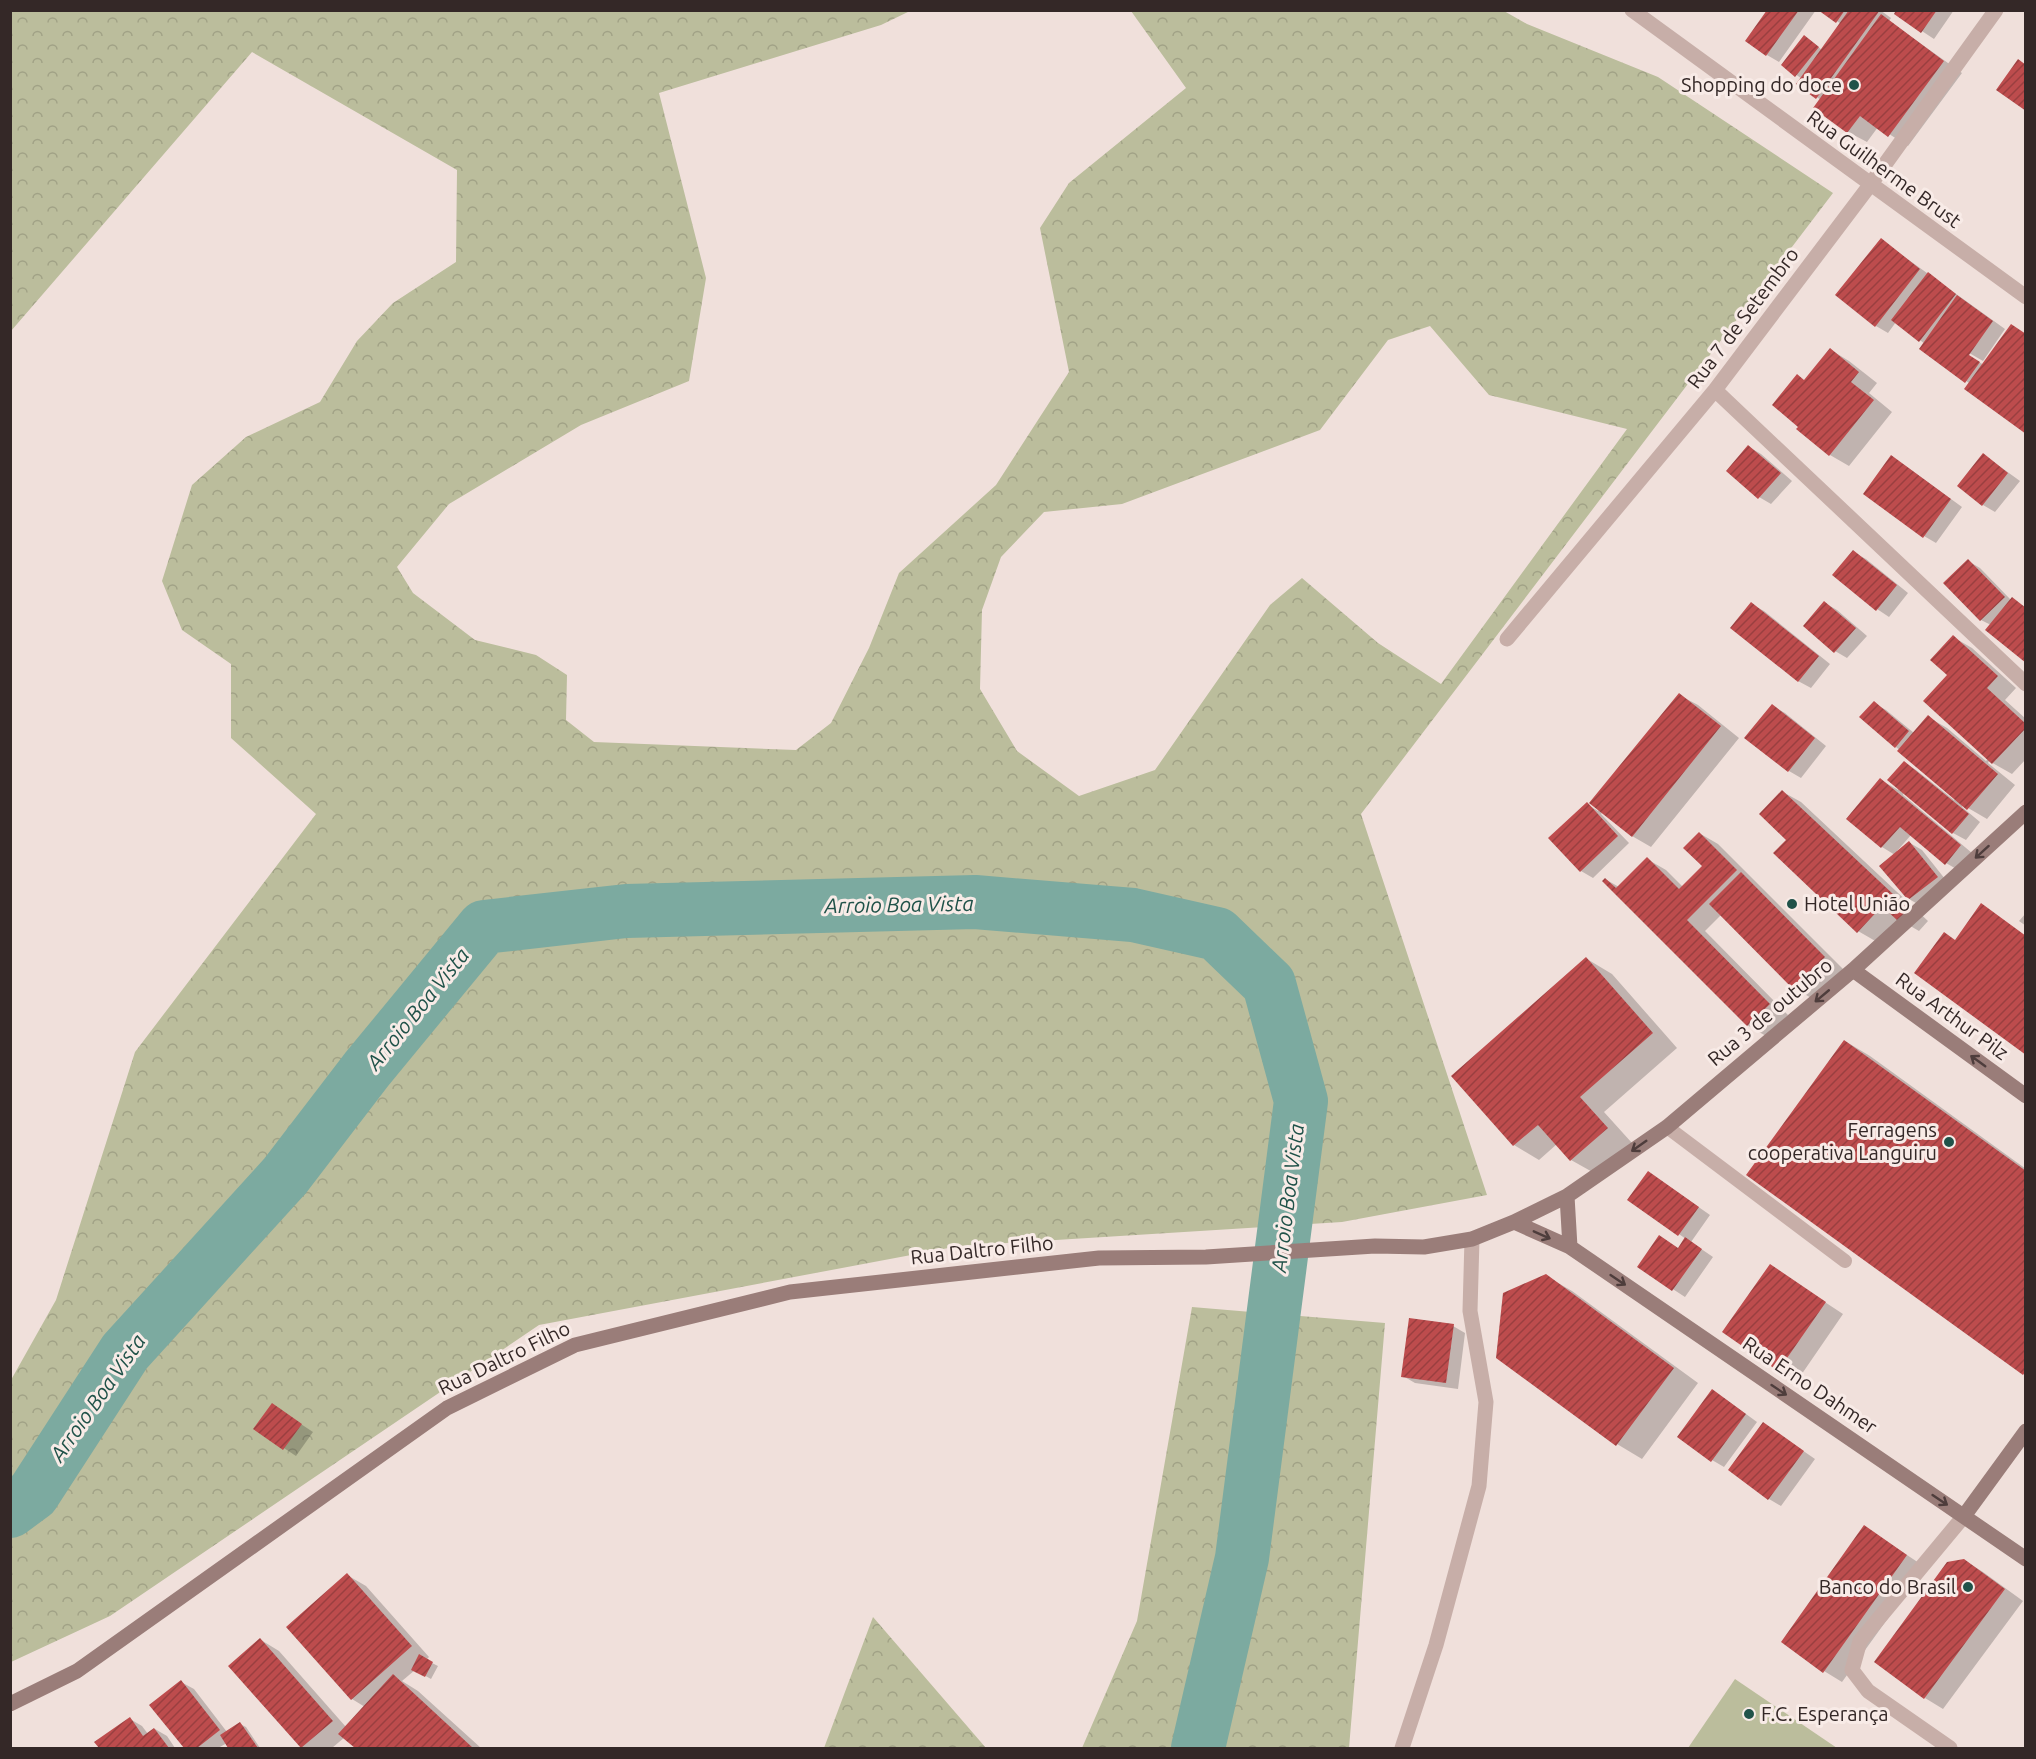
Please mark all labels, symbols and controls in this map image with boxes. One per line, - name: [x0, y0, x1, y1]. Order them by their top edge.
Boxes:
- place label: Shopping do doce: [1681, 73, 1842, 96]
- marker: Shopping do doce: [1847, 78, 1861, 92]
- street label: Rua Guilherme Brust: [1803, 105, 1966, 232]
- street label: Rua 7 de Setembro: [1682, 243, 1803, 393]
- one-way arrow: [1975, 845, 1990, 859]
- water label: Arroio Boa Vista: [823, 891, 974, 917]
- place label: Hotel União: [1804, 892, 1910, 915]
- marker: Hotel União: [1785, 897, 1799, 911]
- water label: Arroio Boa Vista: [360, 943, 474, 1075]
- street label: Rua 3 de outubro: [1703, 953, 1837, 1070]
- street label: Rua Arthur Pilz: [1892, 967, 2013, 1064]
- one-way arrow: [1815, 989, 1830, 1003]
- one-way arrow: [1971, 1055, 1987, 1067]
- place label: Ferragens cooperativa Languiru: [1748, 1118, 1937, 1164]
- water label: Arroio Boa Vista: [1266, 1122, 1308, 1274]
- marker: Ferragens cooperativa Languiru: [1942, 1135, 1956, 1149]
- one-way arrow: [1631, 1140, 1647, 1152]
- one-way arrow: [1533, 1229, 1551, 1241]
- street label: Rua Daltro Filho: [909, 1231, 1055, 1268]
- one-way arrow: [1610, 1274, 1626, 1286]
- street label: Rua Daltro Filho: [434, 1316, 573, 1399]
- water label: Arroio Boa Vista: [44, 1329, 150, 1466]
- street label: Rua Erno Dahmer: [1739, 1331, 1882, 1438]
- one-way arrow: [1771, 1384, 1787, 1396]
- one-way arrow: [1932, 1494, 1948, 1506]
- place label: Banco do Brasil: [1819, 1575, 1956, 1598]
- marker: Banco do Brasil: [1961, 1580, 1975, 1594]
- place label: F.C. Esperança: [1761, 1702, 1889, 1725]
- marker: F.C. Esperança: [1742, 1707, 1756, 1721]

